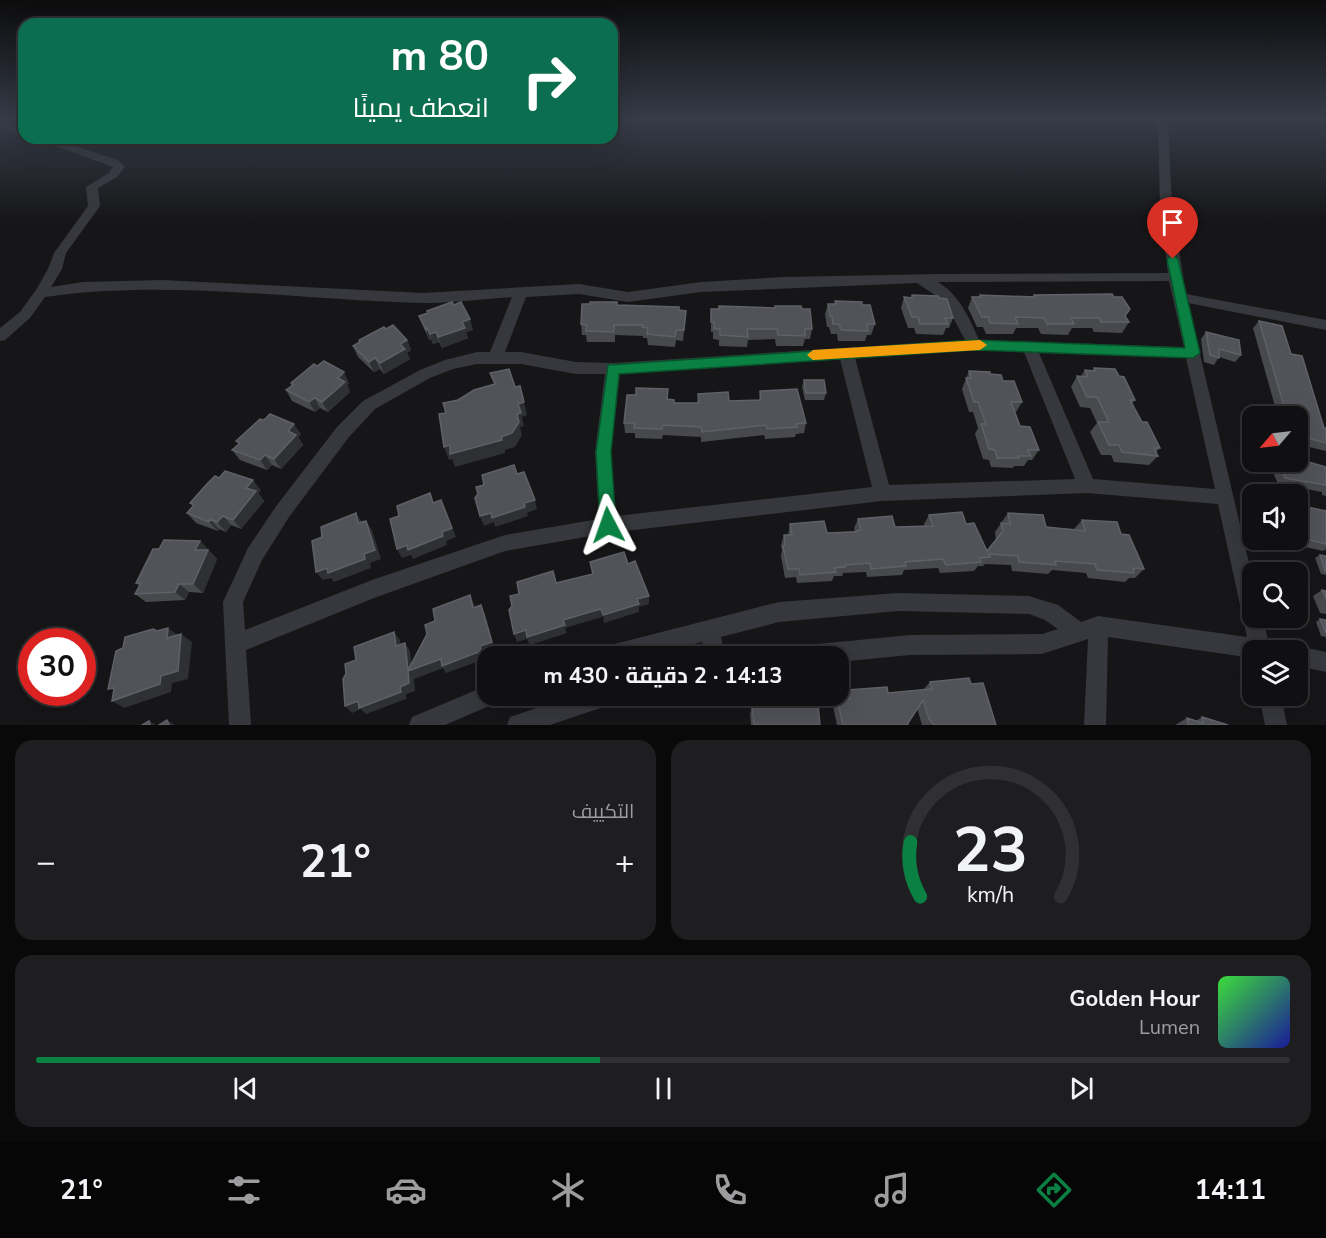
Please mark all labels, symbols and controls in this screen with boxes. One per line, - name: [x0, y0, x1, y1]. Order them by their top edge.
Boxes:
- text: 80 m: [390, 28, 489, 85]
- icon: right: [510, 42, 588, 120]
- text: انعطف يمينًا: [352, 90, 489, 127]
- pin: [1147, 197, 1198, 259]
- icon: arrive: [1156, 206, 1189, 239]
- north arrow: [1242, 406, 1308, 472]
- map controls: [1242, 406, 1308, 706]
- button: sound: [1242, 484, 1308, 550]
- position arrow: [576, 493, 640, 557]
- button: search: [1242, 562, 1308, 628]
- speed limit sign: 30: [18, 628, 96, 706]
- button: layers: [1242, 640, 1308, 706]
- text: 14:13 · 2 دقيقة · 430 m: [543, 661, 783, 691]
- text: التكييف: [572, 798, 635, 825]
- text: 23: [953, 808, 1028, 893]
- text: 21°: [300, 832, 371, 893]
- text: −: [36, 840, 56, 885]
- text: +: [615, 840, 635, 885]
- text: km/h: [967, 880, 1014, 910]
- text: Golden Hour: [1069, 984, 1200, 1014]
- text: Lumen: [1139, 1014, 1200, 1041]
- icon: previous: [229, 1072, 262, 1105]
- icon: pause: [647, 1072, 680, 1105]
- icon: next: [1065, 1072, 1098, 1105]
- icon: filters: [223, 1169, 265, 1211]
- icon: car: [385, 1169, 427, 1211]
- icon: climate: [547, 1169, 589, 1211]
- icon: phone: [709, 1169, 751, 1211]
- icon: music: [871, 1169, 913, 1211]
- icon: directions: [1033, 1169, 1075, 1211]
- text: 21°: [60, 1172, 103, 1209]
- text: 14:11: [1195, 1172, 1266, 1209]

